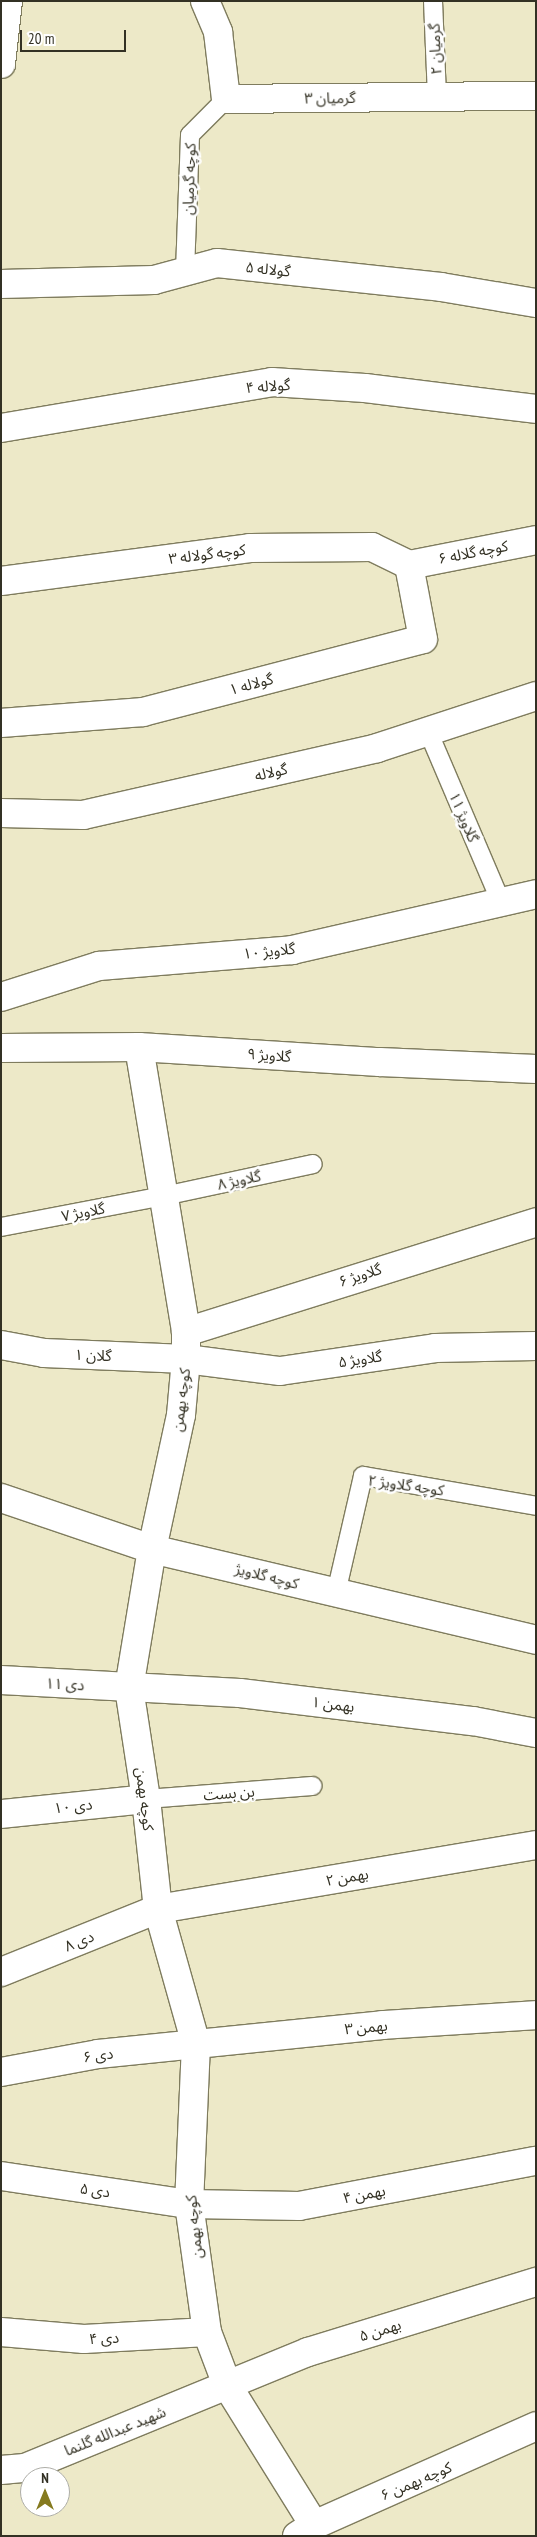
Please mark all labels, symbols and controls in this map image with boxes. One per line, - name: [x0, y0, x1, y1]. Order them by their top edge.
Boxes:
- scale bar: [22, 20, 129, 52]
- street label: گرمیان ۲: [425, 23, 445, 75]
- text: 20 m: [28, 29, 54, 48]
- street label: گرمیان ۳: [304, 89, 356, 107]
- street label: کوچه گرمیان: [179, 143, 199, 215]
- street label: گولاله ۵: [245, 258, 291, 280]
- street label: گولاله ۴: [245, 375, 291, 397]
- street label: کوچه گلاله ۶: [437, 536, 509, 568]
- street label: کوچه گولاله ۳: [167, 540, 247, 568]
- street label: گولاله ۱: [227, 669, 275, 699]
- street label: گولاله: [253, 759, 289, 785]
- street label: گلاویژ ۱۱: [445, 789, 483, 845]
- street label: گلاویژ ۱۰: [242, 939, 296, 963]
- street label: گلاویژ ۹: [246, 1044, 292, 1066]
- street label: گلاویژ ۸: [216, 1167, 262, 1193]
- street label: گلاویژ ۷: [60, 1199, 106, 1225]
- street label: گلاویژ ۶: [336, 1260, 384, 1290]
- street label: گلان ۱: [74, 1345, 112, 1365]
- street label: گلاویژ ۵: [337, 1347, 383, 1371]
- street label: کوچه بهمن: [168, 1367, 194, 1433]
- street label: کوچه گلاویژ ۲: [367, 1471, 445, 1499]
- street label: کوچه گلاویژ: [233, 1559, 301, 1593]
- street label: دی ۱۱: [45, 1674, 85, 1694]
- street label: بهمن ۱: [311, 1692, 355, 1716]
- street label: کوچه بهمن: [132, 1766, 158, 1832]
- street label: بن بست: [203, 1782, 255, 1804]
- street label: دی ۱۰: [53, 1795, 93, 1817]
- street label: بهمن ۲: [324, 1864, 370, 1890]
- street label: دی ۸: [62, 1927, 96, 1955]
- street label: بهمن ۳: [344, 2016, 388, 2038]
- street label: دی ۶: [82, 2044, 114, 2066]
- street label: دی ۵: [79, 2179, 111, 2201]
- street label: بهمن ۴: [341, 2181, 387, 2207]
- street label: کوچه بهمن: [182, 2194, 206, 2260]
- street label: بهمن ۵: [357, 2315, 403, 2345]
- street label: دی ۴: [88, 2328, 120, 2348]
- street label: شهید عبدالله گلنما: [62, 2402, 168, 2460]
- street label: کوچه بهمن ۶: [378, 2458, 454, 2504]
- north arrow: [20, 2467, 70, 2517]
- text: N: [41, 2469, 49, 2487]

